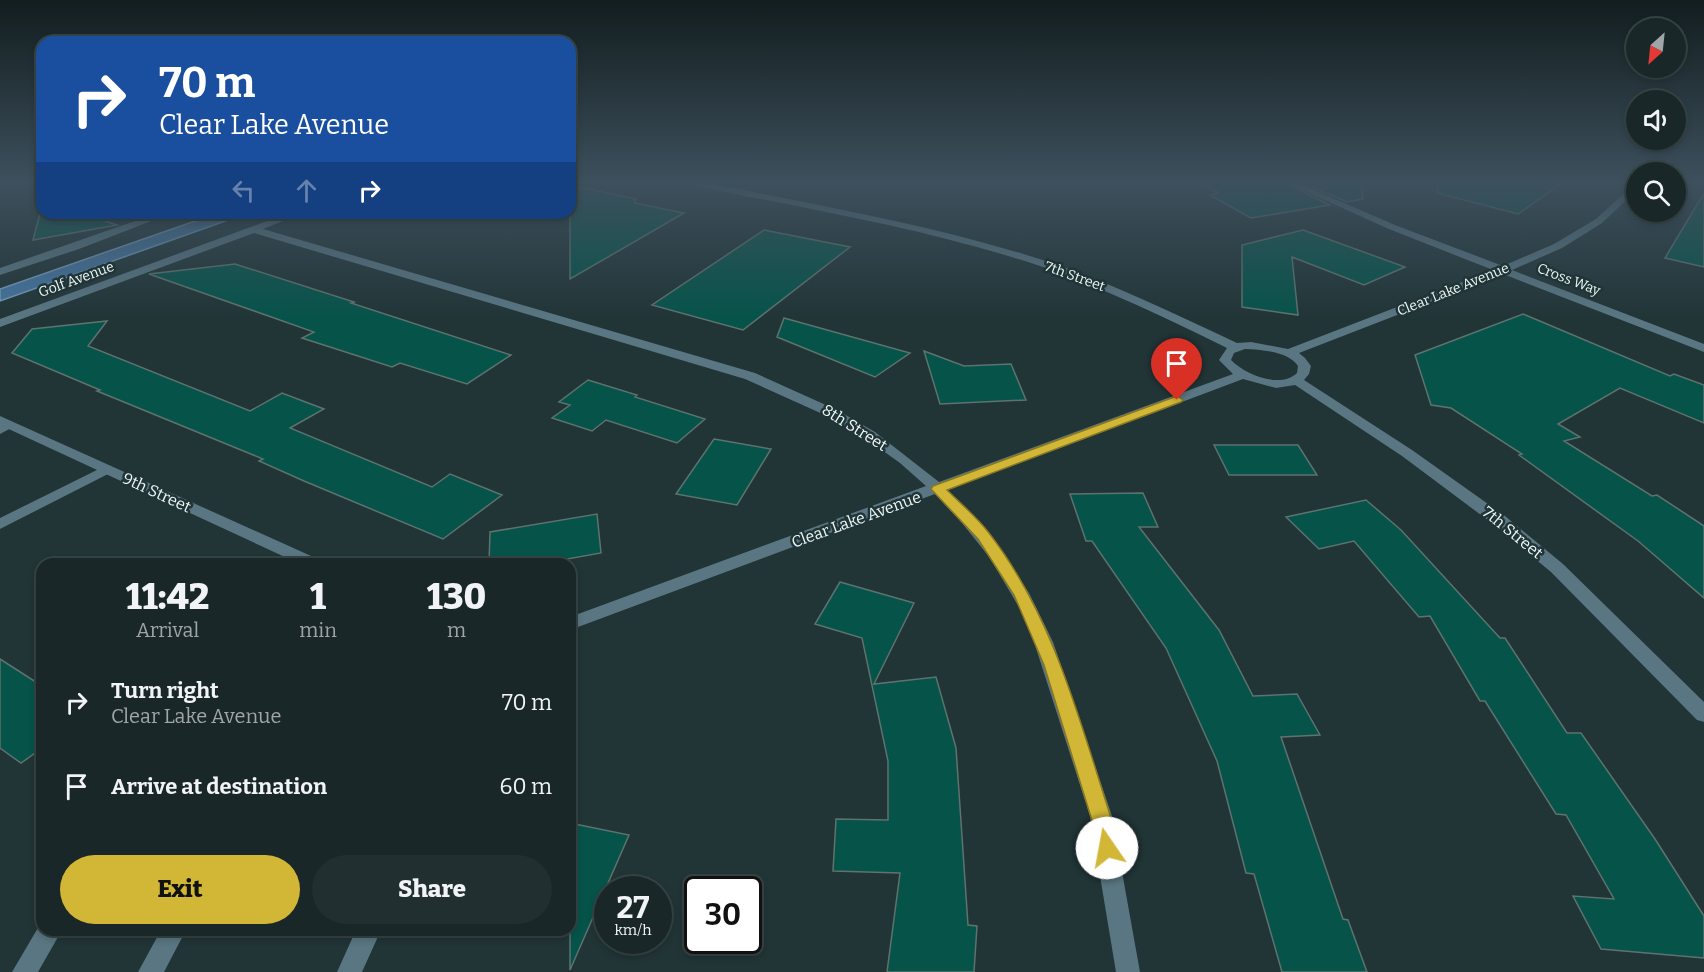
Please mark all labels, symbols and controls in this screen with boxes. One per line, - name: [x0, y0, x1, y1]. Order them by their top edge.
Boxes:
- north arrow: [1626, 18, 1686, 78]
- map controls: [1626, 18, 1686, 222]
- text: 70 m: [159, 58, 255, 108]
- icon: right: [60, 60, 138, 138]
- button: sound: [1626, 90, 1686, 150]
- text: Clear Lake Avenue: [159, 109, 389, 141]
- button: search: [1626, 162, 1686, 222]
- icon: left: [227, 174, 260, 207]
- icon: ahead: [290, 174, 323, 207]
- icon: right: [353, 174, 386, 207]
- street label: Golf Avenue: [36, 258, 116, 301]
- street label: 7th Street: [1042, 258, 1107, 295]
- street label: Clear Lake Avenue: [1395, 259, 1512, 320]
- street label: Cross Way: [1535, 260, 1603, 300]
- pin: [1151, 338, 1202, 400]
- icon: arrive: [1160, 347, 1193, 380]
- street label: 8th Street: [819, 400, 891, 455]
- street label: 9th Street: [120, 468, 194, 517]
- street label: Clear Lake Avenue: [789, 487, 923, 552]
- street label: 7th Street: [1479, 502, 1547, 563]
- text: 11:42: [126, 575, 209, 619]
- text: 1: [310, 575, 326, 619]
- text: 130: [427, 575, 486, 619]
- text: Arrival: [136, 618, 199, 642]
- text: min: [299, 618, 337, 642]
- text: m: [447, 618, 466, 642]
- text: Turn right: [111, 677, 219, 704]
- icon: right: [60, 686, 93, 719]
- text: 70 m: [502, 689, 552, 716]
- text: Clear Lake Avenue: [111, 704, 281, 728]
- icon: arrive: [60, 770, 93, 803]
- text: Arrive at destination: [111, 773, 327, 800]
- text: 60 m: [500, 773, 552, 800]
- position arrow: [1075, 816, 1139, 880]
- button: Exit: [60, 855, 300, 924]
- button: Share: [312, 855, 552, 924]
- speed limit sign: 30: [684, 876, 762, 954]
- text: 27: [617, 890, 649, 926]
- text: km/h: [614, 921, 652, 939]

